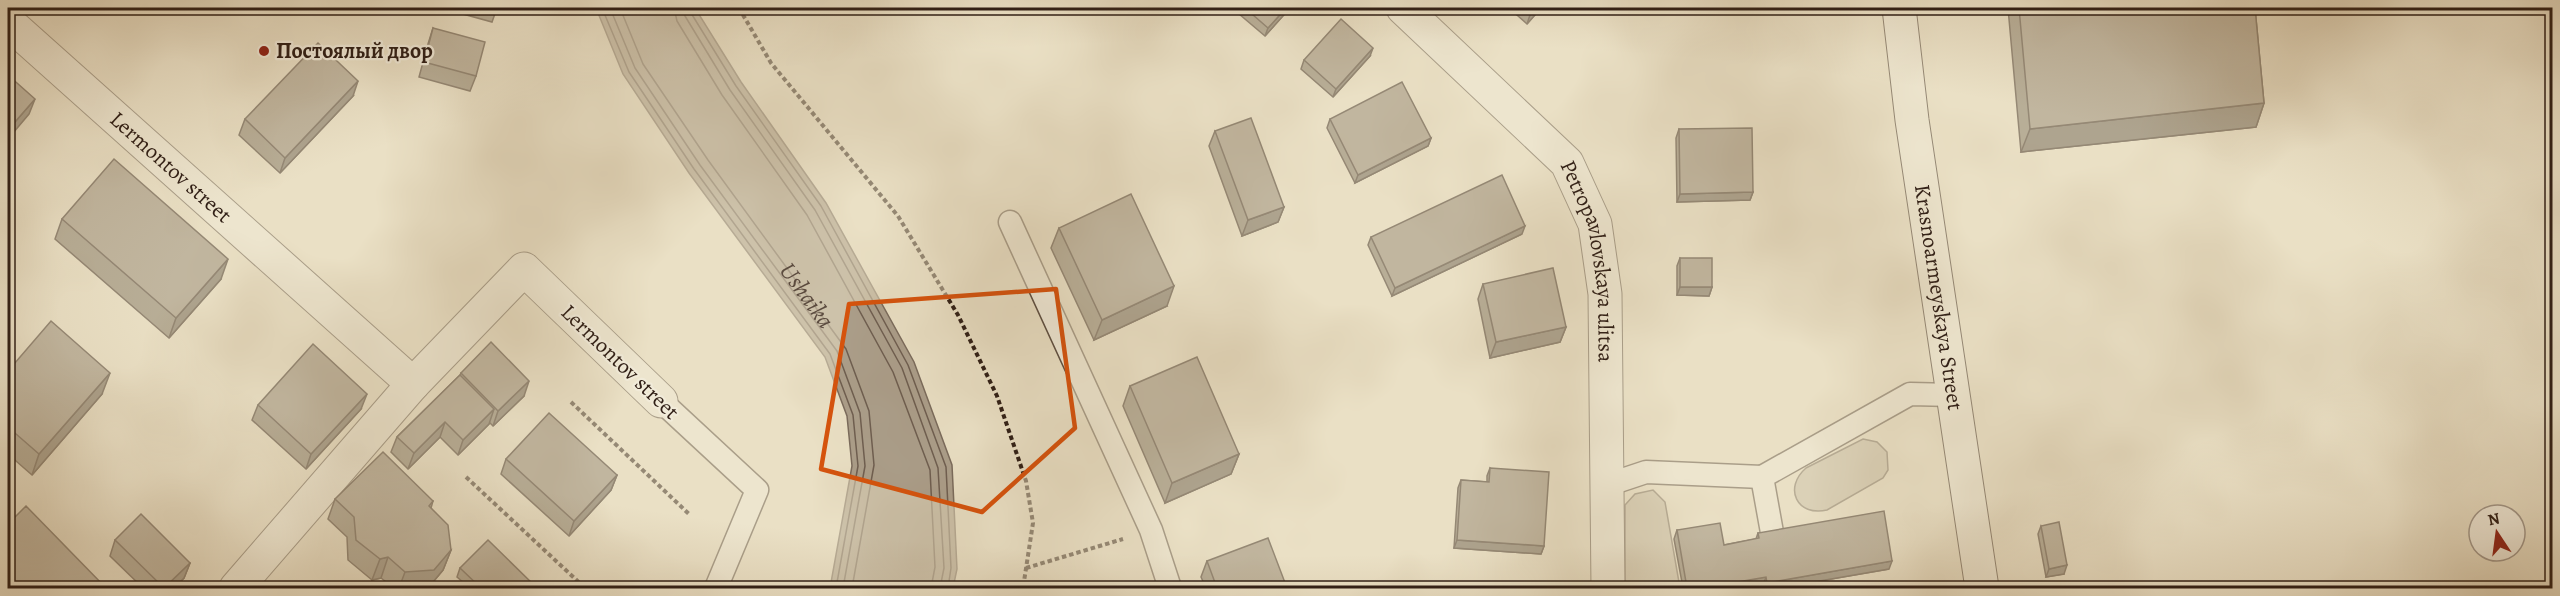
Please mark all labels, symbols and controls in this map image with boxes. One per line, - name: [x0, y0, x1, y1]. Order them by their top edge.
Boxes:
- place label: Постоялый двор: [276, 36, 433, 66]
- marker: Постоялый двор: [257, 44, 271, 58]
- street label: Lermontov street: [103, 105, 238, 230]
- street label: Petropavlovskaya ulitsa: [1553, 155, 1621, 363]
- street label: Krasnoarmeyskaya Street: [1907, 182, 1970, 412]
- water label: Ushaika: [772, 256, 842, 335]
- street label: Lermontov street: [554, 298, 686, 426]
- north arrow: [2467, 503, 2527, 563]
- text: N: [2486, 507, 2502, 531]

